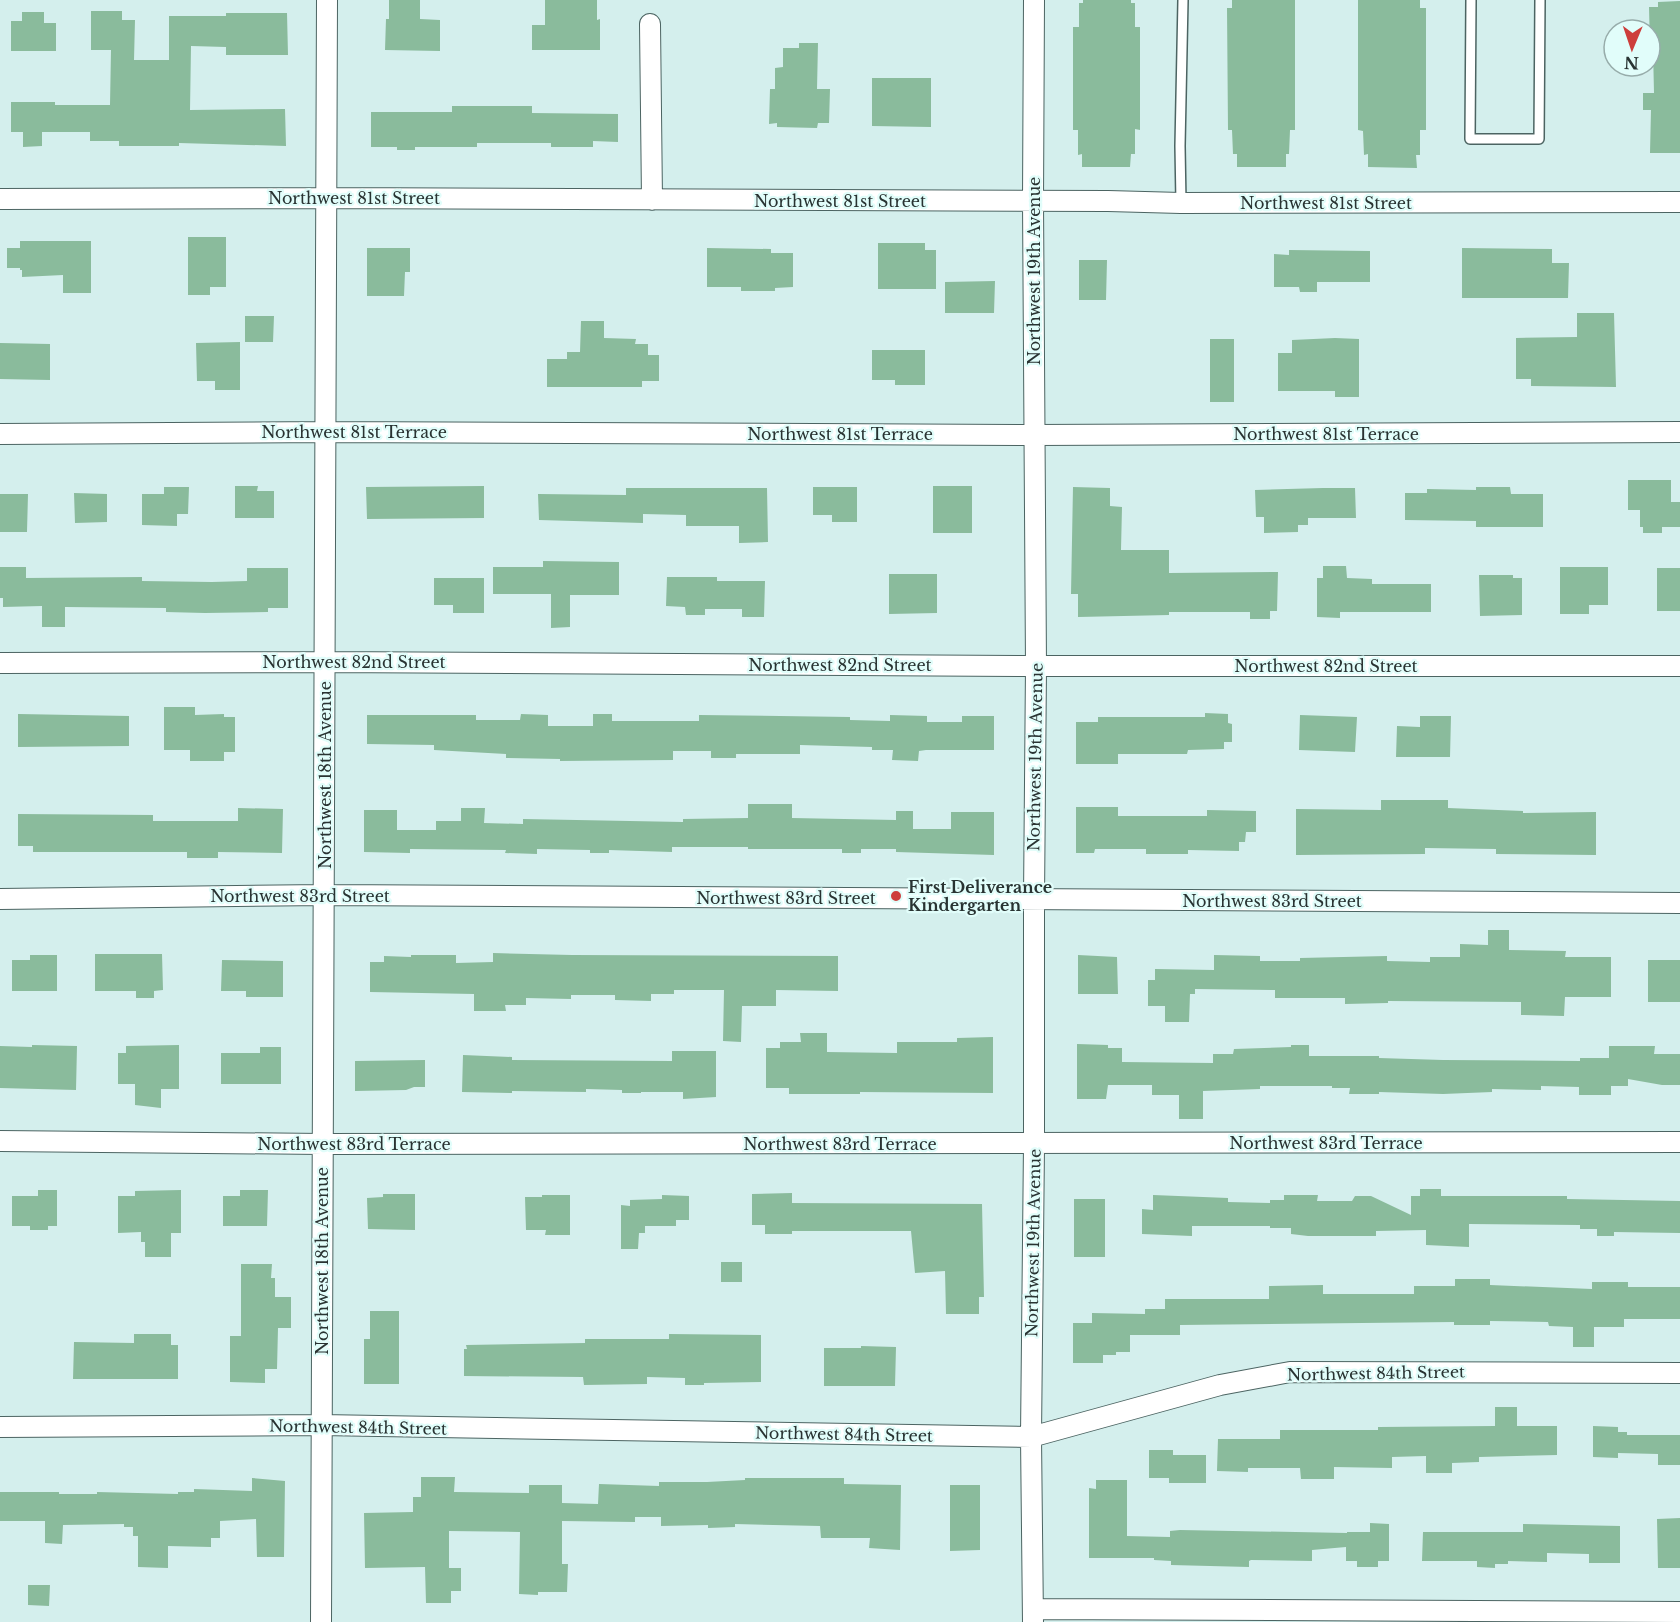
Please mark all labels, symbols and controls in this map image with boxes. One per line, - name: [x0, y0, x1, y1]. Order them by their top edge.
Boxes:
- north arrow: [1602, 18, 1662, 78]
- text: N: [1624, 53, 1639, 73]
- street label: Northwest 19th Avenue: [1024, 177, 1044, 365]
- street label: Northwest 81st Street: [268, 188, 440, 208]
- street label: Northwest 81st Street: [754, 191, 926, 211]
- street label: Northwest 81st Street: [1240, 193, 1412, 213]
- street label: Northwest 81st Terrace: [261, 422, 447, 442]
- street label: Northwest 81st Terrace: [747, 424, 933, 444]
- street label: Northwest 81st Terrace: [1233, 424, 1419, 444]
- street label: Northwest 82nd Street: [262, 652, 446, 672]
- street label: Northwest 82nd Street: [748, 655, 932, 675]
- street label: Northwest 82nd Street: [1234, 656, 1418, 676]
- street label: Northwest 19th Avenue: [1023, 663, 1047, 851]
- street label: Northwest 18th Avenue: [315, 681, 335, 869]
- place label: First Deliverance Kindergarten: [908, 877, 1052, 915]
- street label: Northwest 83rd Street: [210, 886, 390, 906]
- street label: Northwest 83rd Street: [696, 888, 876, 908]
- marker: First Deliverance Kindergarten: [889, 889, 903, 903]
- street label: Northwest 83rd Street: [1182, 891, 1362, 911]
- street label: Northwest 83rd Terrace: [1229, 1133, 1423, 1153]
- street label: Northwest 83rd Terrace: [257, 1134, 451, 1154]
- street label: Northwest 83rd Terrace: [743, 1134, 937, 1154]
- street label: Northwest 19th Avenue: [1021, 1149, 1045, 1337]
- street label: Northwest 18th Avenue: [312, 1167, 332, 1355]
- street label: Northwest 84th Street: [1287, 1361, 1465, 1385]
- street label: Northwest 84th Street: [269, 1415, 447, 1439]
- street label: Northwest 84th Street: [755, 1422, 933, 1446]

